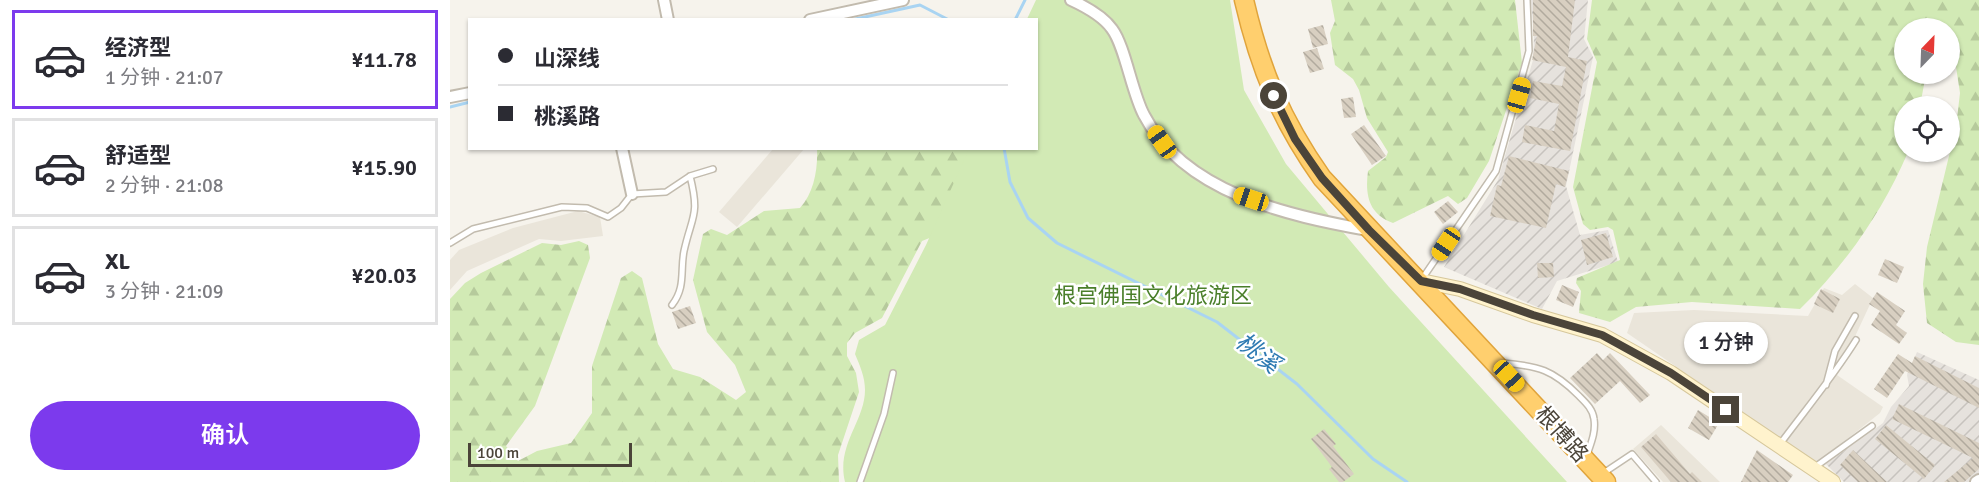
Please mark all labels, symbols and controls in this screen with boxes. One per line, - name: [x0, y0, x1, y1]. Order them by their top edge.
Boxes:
- north arrow: [1894, 18, 1960, 84]
- map controls: [1894, 18, 1960, 162]
- icon: car: [33, 33, 87, 87]
- text: 经济型: [105, 34, 171, 61]
- text: 山深线: [534, 45, 600, 72]
- text: ¥11.78: [352, 46, 417, 73]
- text: 1 分钟 · 21:07: [105, 65, 224, 90]
- car: [1505, 75, 1533, 115]
- route start: [1260, 82, 1287, 109]
- button: locate: [1894, 96, 1960, 162]
- text: 桃溪路: [534, 103, 600, 130]
- car: [1144, 122, 1180, 162]
- icon: car: [33, 141, 87, 195]
- text: 舒适型: [105, 142, 171, 169]
- text: ¥15.90: [352, 154, 417, 181]
- text: 2 分钟 · 21:08: [105, 173, 224, 198]
- car: [1231, 185, 1271, 213]
- car: [1428, 224, 1464, 264]
- text: XL: [105, 248, 130, 275]
- icon: car: [33, 249, 87, 303]
- text: ¥20.03: [352, 262, 417, 289]
- text: 3 分钟 · 21:09: [105, 279, 224, 304]
- park label: 根宫佛国文化旅游区: [1054, 282, 1252, 309]
- callout: 1 分钟: [1684, 323, 1768, 365]
- water label: 桃溪: [1230, 326, 1289, 381]
- text: 1 分钟: [1698, 330, 1754, 355]
- car: [1490, 357, 1528, 395]
- route end: [1712, 396, 1739, 423]
- street label: 根博路: [1530, 400, 1594, 468]
- button: 确认: [30, 401, 420, 470]
- scale bar: [468, 440, 632, 468]
- text: 100 m: [477, 443, 519, 463]

